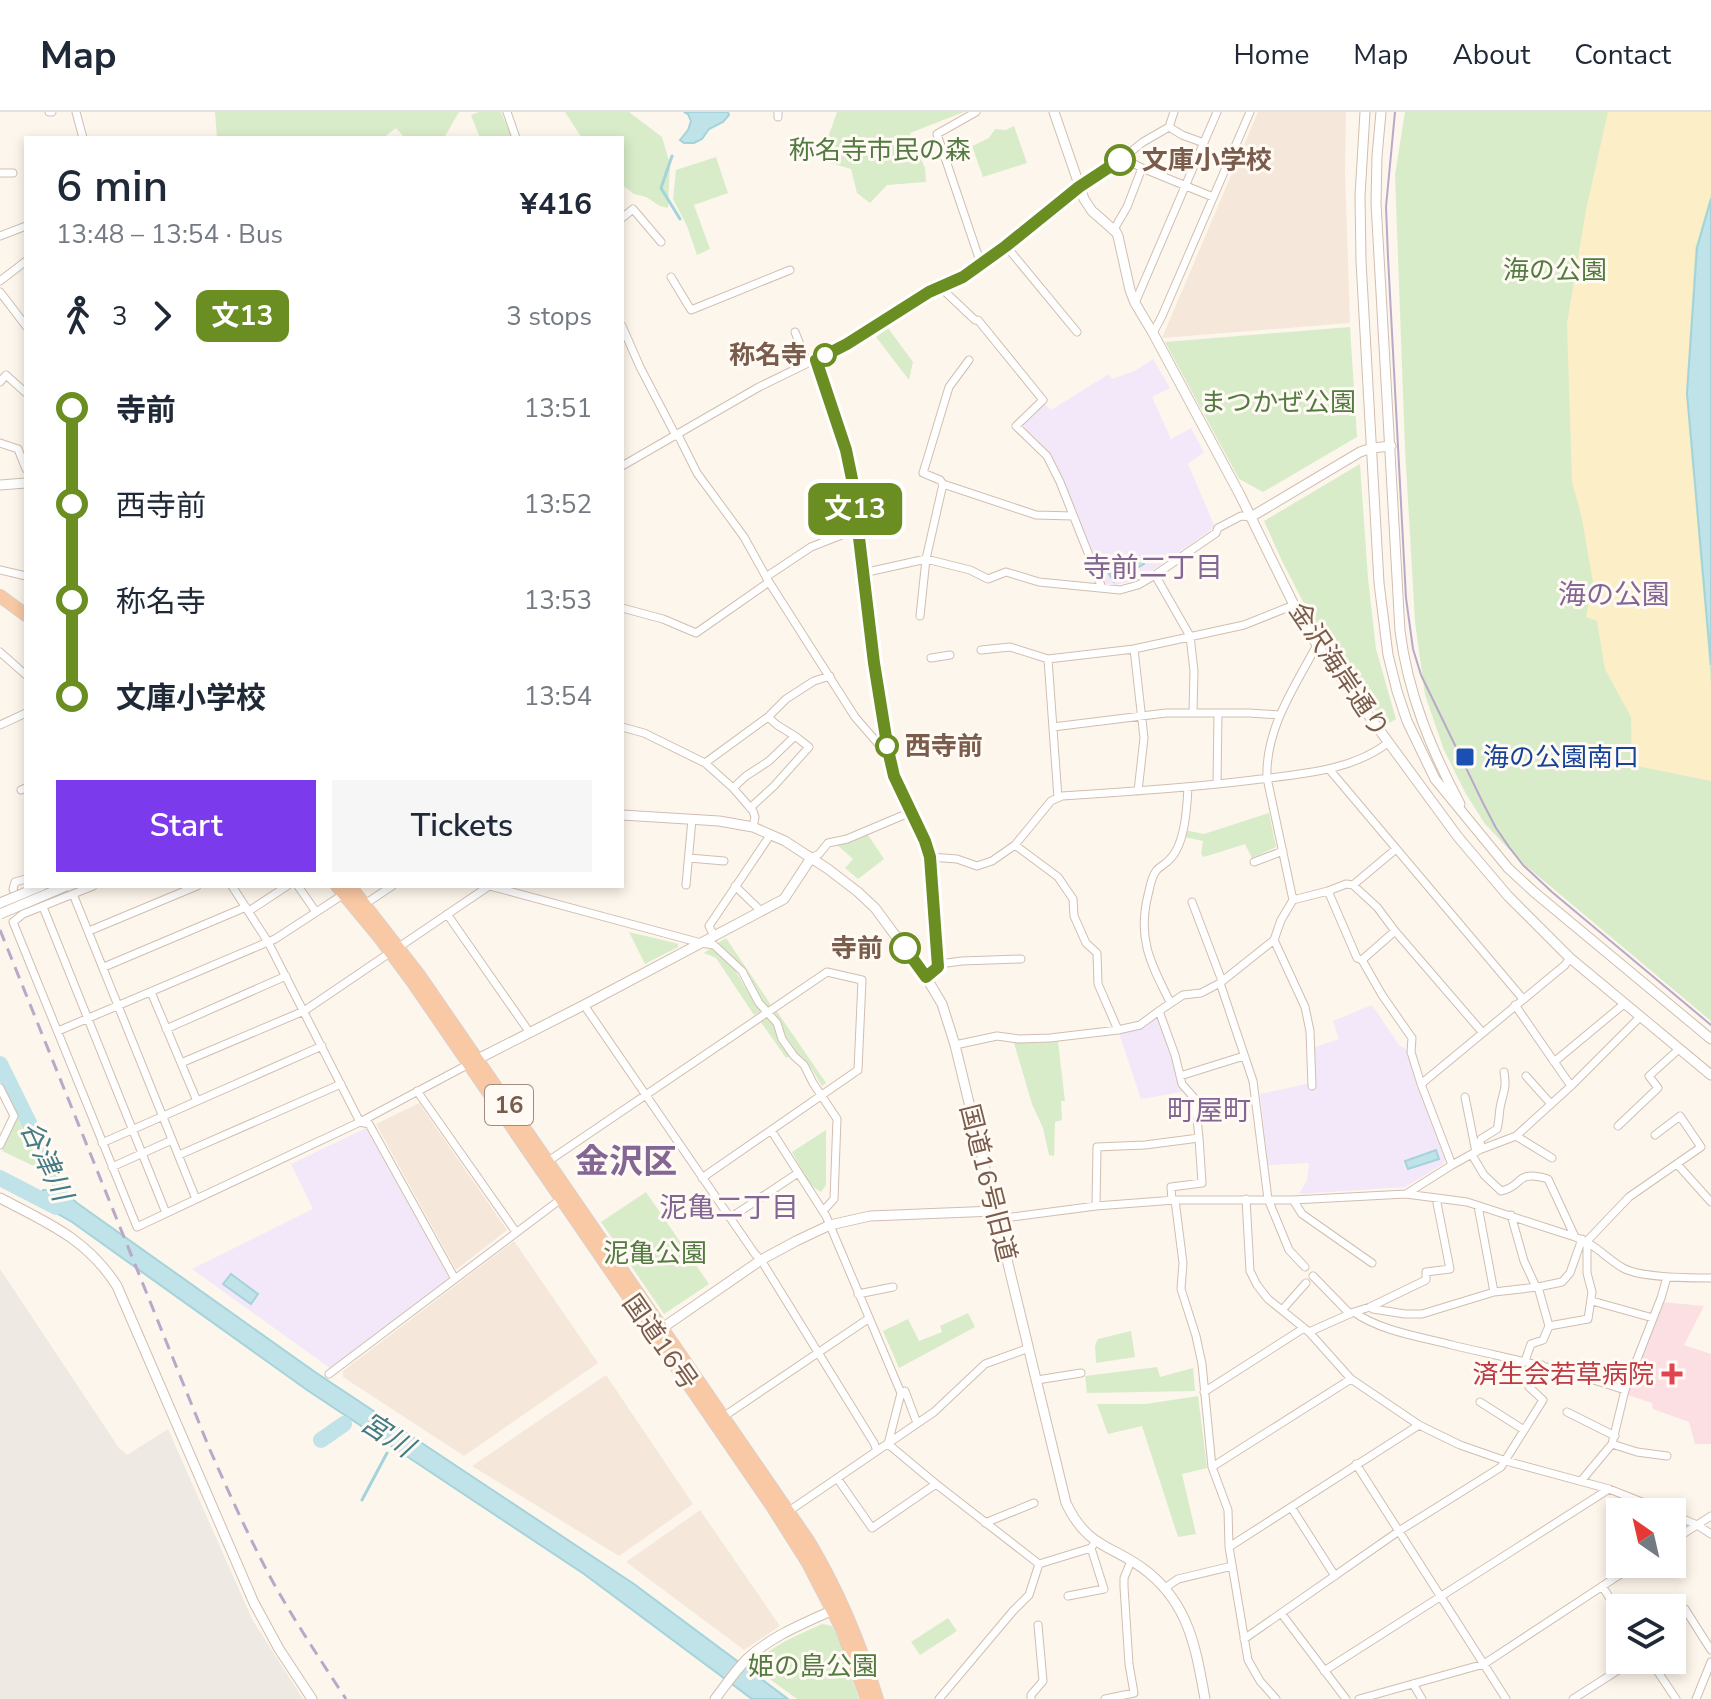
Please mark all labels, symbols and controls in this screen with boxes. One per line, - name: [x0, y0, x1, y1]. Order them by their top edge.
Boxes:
- text: Map: [40, 30, 117, 81]
- text: Home: [1234, 36, 1309, 74]
- text: Map: [1353, 36, 1408, 74]
- text: About: [1452, 36, 1530, 74]
- text: Contact: [1574, 36, 1671, 74]
- park label: 称名寺市民の森: [789, 133, 971, 168]
- place label: 文庫小学校: [1142, 143, 1272, 178]
- marker: 文庫小学校: [1105, 145, 1135, 175]
- text: 6 min: [56, 157, 168, 217]
- text: ¥416: [520, 184, 592, 225]
- text: 13:48 – 13:54 · Bus: [56, 217, 283, 252]
- park label: 海の公園: [1503, 253, 1607, 288]
- icon: walk: [56, 294, 100, 338]
- icon: forward: [140, 294, 184, 338]
- text: 文13: [212, 297, 273, 335]
- text: 3: [112, 299, 128, 334]
- text: 3 stops: [506, 299, 592, 334]
- place label: 称名寺: [729, 338, 807, 373]
- marker: 称名寺: [814, 344, 836, 366]
- park label: まつかぜ公園: [1200, 385, 1356, 420]
- text: 寺前: [116, 390, 176, 431]
- text: 13:51: [524, 391, 592, 426]
- line badge: 文13: [809, 483, 901, 535]
- text: 西寺前: [116, 486, 206, 527]
- text: 13:52: [524, 487, 592, 522]
- text: 文13: [824, 490, 886, 528]
- district label: 寺前二丁目: [1083, 549, 1223, 587]
- district label: 海の公園: [1558, 576, 1670, 614]
- text: 称名寺: [116, 582, 206, 623]
- text: 13:53: [524, 583, 592, 618]
- street label: 金沢海岸通り: [1281, 596, 1397, 744]
- text: 文庫小学校: [116, 678, 266, 719]
- text: 13:54: [524, 679, 592, 714]
- place label: 西寺前: [905, 729, 983, 764]
- marker: 西寺前: [876, 735, 898, 757]
- place label: 海の公園南口: [1483, 740, 1639, 775]
- marker: 海の公園南口: [1454, 746, 1476, 768]
- button: Start: [56, 780, 316, 872]
- button: Tickets: [332, 780, 592, 872]
- place label: 寺前: [831, 931, 883, 966]
- marker: 寺前: [890, 933, 920, 963]
- road number: 16: [485, 1085, 533, 1125]
- district label: 町屋町: [1167, 1092, 1251, 1130]
- street label: 国道16号旧道: [952, 1101, 1024, 1265]
- water label: 谷津川: [11, 1115, 82, 1210]
- district label: 金沢区: [575, 1139, 677, 1185]
- district label: 泥亀二丁目: [659, 1189, 799, 1227]
- park label: 泥亀公園: [603, 1236, 707, 1271]
- street label: 国道16号: [614, 1287, 706, 1397]
- place label: 済生会若草病院: [1472, 1357, 1654, 1392]
- marker: 済生会若草病院: [1661, 1363, 1683, 1385]
- water label: 宮川: [353, 1404, 423, 1468]
- north arrow: [1606, 1498, 1686, 1578]
- map controls: [1606, 1498, 1686, 1674]
- button: layers: [1606, 1594, 1686, 1674]
- park label: 姫の島公園: [748, 1649, 878, 1684]

